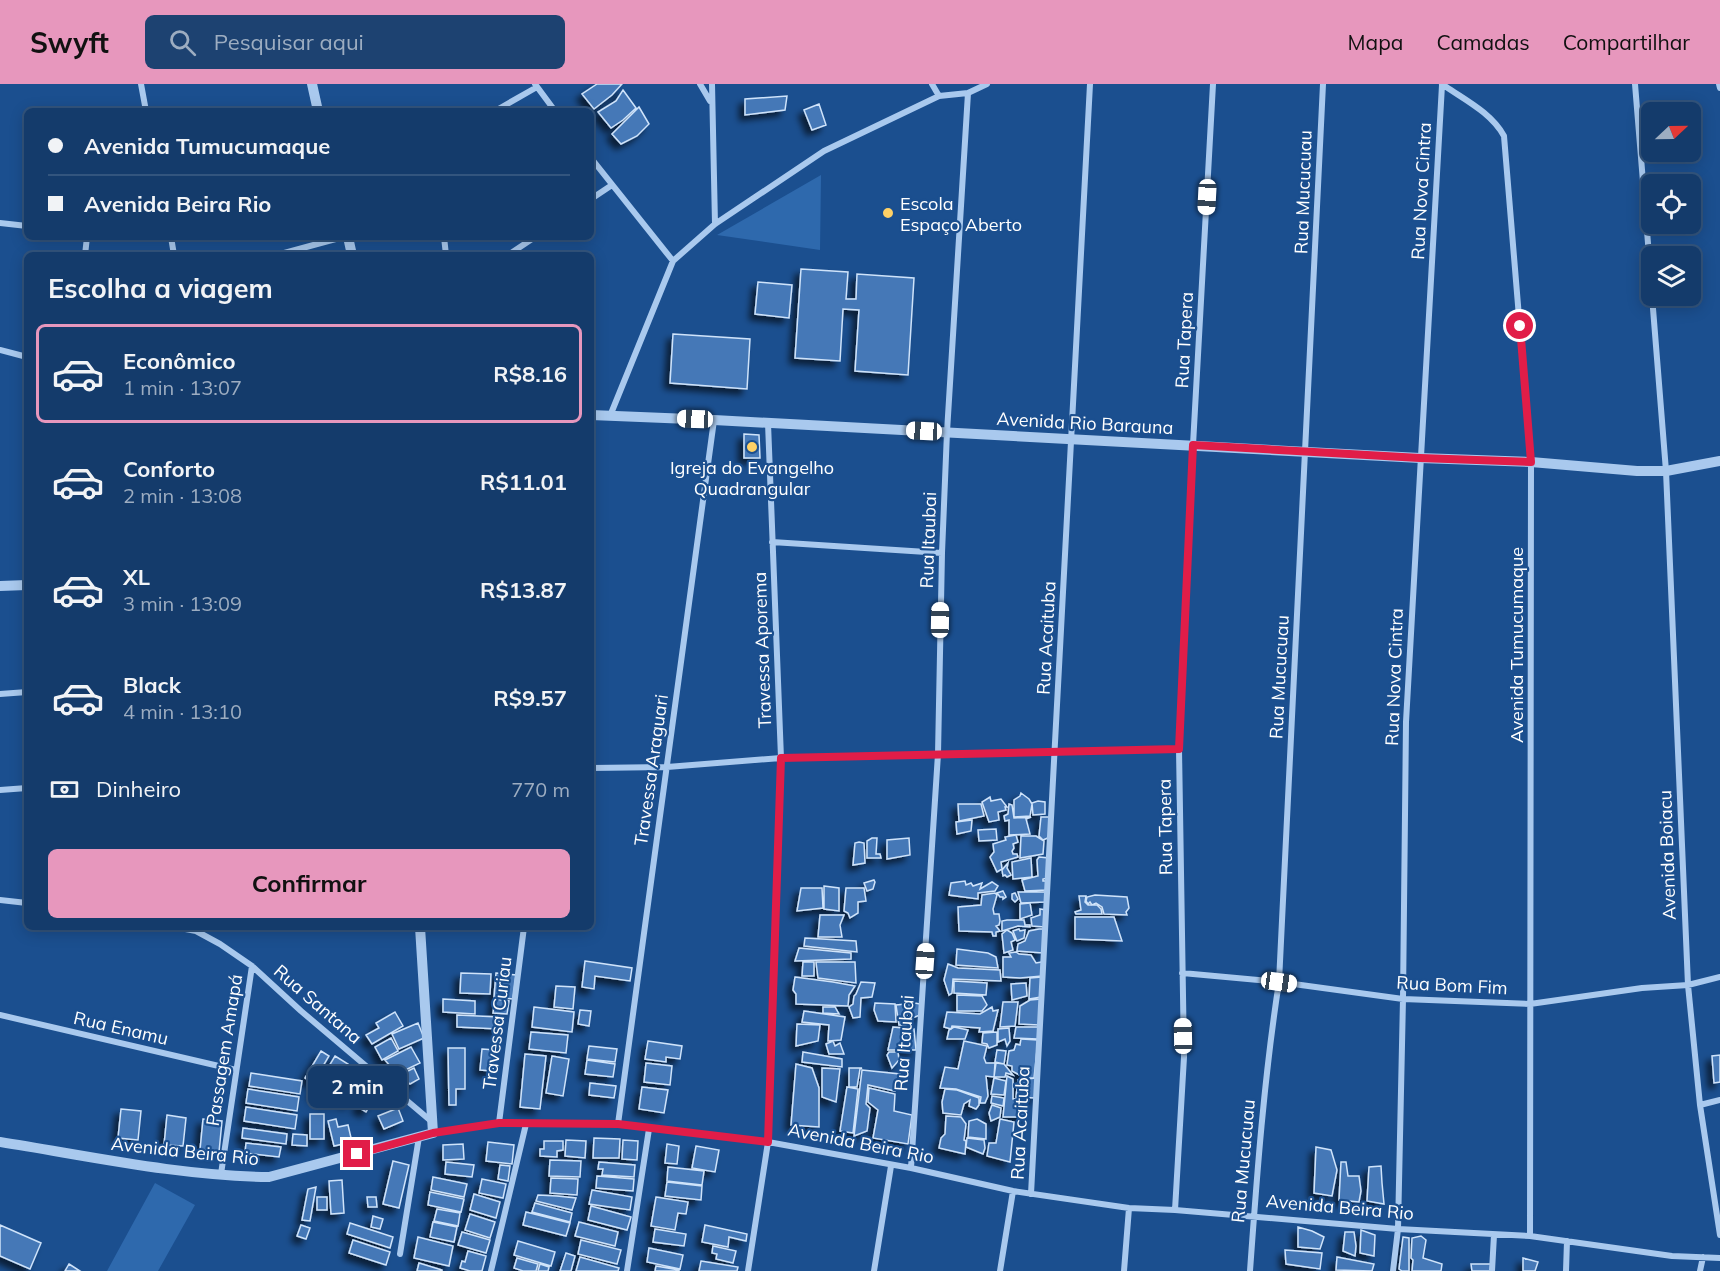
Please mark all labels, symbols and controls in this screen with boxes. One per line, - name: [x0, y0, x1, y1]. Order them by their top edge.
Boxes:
- search box: [145, 15, 565, 69]
- text: Swyft: [30, 25, 109, 60]
- icon: search: [166, 26, 199, 59]
- text: Pesquisar aqui: [214, 28, 364, 56]
- text: Mapa: [1348, 29, 1403, 55]
- text: Camadas: [1436, 29, 1530, 55]
- text: Compartilhar: [1563, 29, 1690, 55]
- north arrow: [1641, 102, 1701, 162]
- map controls: [1641, 102, 1701, 306]
- street label: Rua Nova Cintra: [1406, 122, 1436, 260]
- street label: Rua Mucucuau: [1289, 130, 1317, 254]
- text: Avenida Tumucumaque: [84, 132, 330, 160]
- button: locate: [1641, 174, 1701, 234]
- car: [1197, 179, 1217, 215]
- text: Avenida Beira Rio: [84, 190, 271, 218]
- place label: Escola Espaço Aberto: [900, 192, 1022, 236]
- marker: Escola Espaço Aberto: [881, 206, 895, 220]
- button: layers: [1641, 246, 1701, 306]
- text: Escolha a viagem: [48, 271, 273, 305]
- street label: Rua Tapera: [1170, 291, 1198, 389]
- route start: [1506, 312, 1533, 339]
- icon: car: [51, 347, 105, 401]
- text: Econômico: [123, 347, 236, 375]
- text: R$8.16: [493, 360, 567, 388]
- text: 1 min · 13:07: [123, 375, 242, 400]
- street label: Avenida Rio Barauna: [996, 407, 1174, 439]
- car: [677, 409, 713, 429]
- car: [906, 421, 942, 441]
- marker: Igreja do Evangelho Quadrangular: [745, 440, 759, 454]
- icon: car: [51, 455, 105, 509]
- text: Conforto: [123, 455, 215, 483]
- place label: Igreja do Evangelho Quadrangular: [670, 456, 834, 500]
- text: R$11.01: [480, 468, 567, 496]
- text: 2 min · 13:08: [123, 483, 242, 508]
- street label: Rua Itaubai: [915, 491, 941, 589]
- street label: Avenida Tumucumaque: [1505, 547, 1528, 743]
- icon: car: [51, 563, 105, 617]
- text: XL: [123, 563, 150, 591]
- street label: Travessa Aporema: [748, 571, 776, 729]
- text: R$13.87: [480, 576, 567, 604]
- street label: Rua Acaituba: [1032, 581, 1060, 695]
- text: 3 min · 13:09: [123, 591, 242, 616]
- car: [931, 602, 949, 638]
- street label: Rua Nova Cintra: [1380, 608, 1408, 746]
- street label: Rua Mucucuau: [1264, 615, 1294, 739]
- icon: car: [51, 671, 105, 725]
- text: Black: [123, 671, 181, 699]
- text: R$9.57: [493, 684, 567, 712]
- street label: Travessa Araguari: [629, 693, 673, 847]
- text: 4 min · 13:10: [123, 699, 242, 724]
- icon: cash: [48, 773, 81, 806]
- text: Dinheiro: [96, 775, 181, 803]
- text: 770 m: [511, 777, 570, 802]
- street label: Rua Tapera: [1153, 779, 1177, 875]
- street label: Avenida Boiacu: [1653, 790, 1681, 920]
- button: Confirmar: [48, 849, 570, 918]
- car: [915, 942, 935, 980]
- street label: Travessa Curiau: [477, 955, 517, 1091]
- street label: Rua Santana: [269, 959, 367, 1049]
- car: [1260, 971, 1298, 993]
- street label: Rua Bom Fim: [1396, 971, 1508, 999]
- street label: Passagem Amapá: [201, 972, 247, 1128]
- street label: Rua Itaubai: [889, 994, 919, 1092]
- street label: Rua Enamu: [71, 1006, 171, 1050]
- car: [1174, 1018, 1192, 1054]
- street label: Rua Acaituba: [1006, 1066, 1034, 1180]
- callout: 2 min: [308, 1067, 406, 1109]
- text: 2 min: [331, 1074, 384, 1099]
- street label: Rua Mucucuau: [1226, 1098, 1260, 1224]
- street label: Avenida Beira Rio: [786, 1118, 936, 1168]
- street label: Avenida Beira Rio: [110, 1132, 260, 1170]
- route end: [343, 1140, 370, 1167]
- street label: Avenida Beira Rio: [1265, 1189, 1415, 1225]

